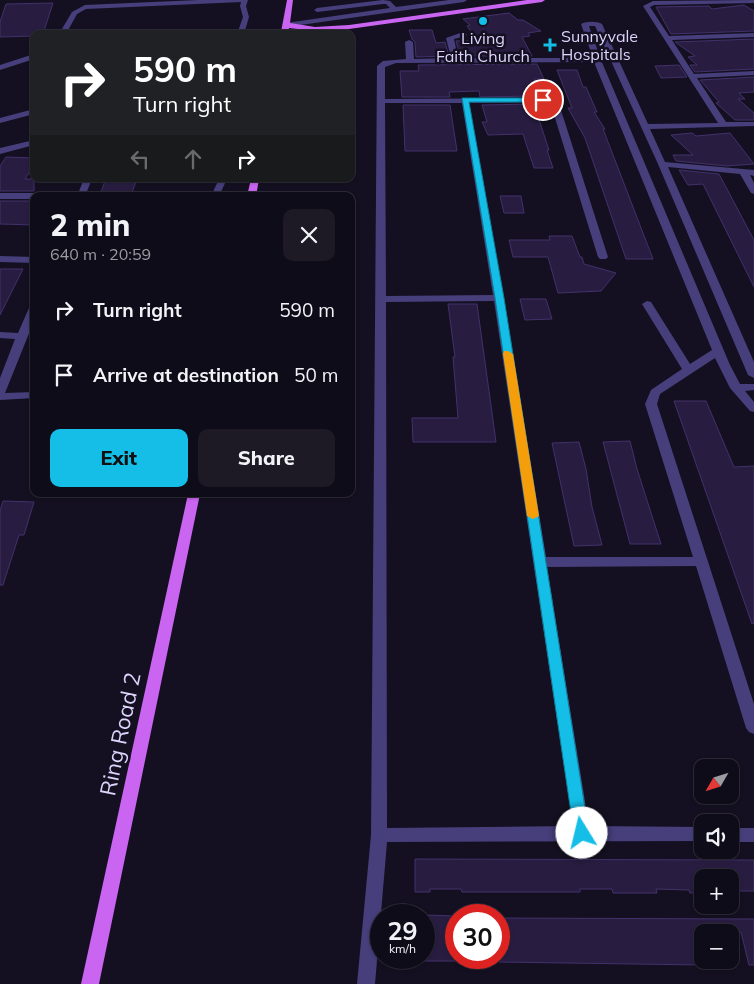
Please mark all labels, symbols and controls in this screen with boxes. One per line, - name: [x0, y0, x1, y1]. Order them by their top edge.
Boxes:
- marker: Living Faith Church: [477, 15, 489, 27]
- place label: Sunnyvale Hospitals: [561, 26, 638, 64]
- place label: Living Faith Church: [436, 28, 530, 66]
- marker: Sunnyvale Hospitals: [543, 38, 557, 52]
- text: 590 m: [133, 47, 237, 91]
- icon: right: [50, 50, 115, 115]
- pin: [522, 79, 564, 121]
- icon: arrive: [529, 86, 557, 114]
- text: Turn right: [133, 90, 231, 118]
- icon: left: [126, 145, 154, 173]
- icon: ahead: [179, 145, 207, 173]
- icon: right: [232, 145, 260, 173]
- text: 2 min: [50, 206, 130, 244]
- button: close: [283, 209, 335, 261]
- text: 640 m · 20:59: [50, 244, 151, 264]
- icon: right: [50, 296, 78, 324]
- text: Turn right: [93, 298, 182, 322]
- text: 590 m: [279, 298, 335, 322]
- icon: arrive: [50, 361, 78, 389]
- text: Arrive at destination: [93, 363, 279, 387]
- text: 50 m: [294, 363, 338, 387]
- button: Exit: [50, 429, 188, 487]
- button: Share: [198, 429, 335, 487]
- street label: Ring Road 2: [93, 670, 147, 798]
- north arrow: [694, 759, 739, 804]
- map controls: [694, 759, 739, 969]
- position arrow: [555, 806, 607, 858]
- button: sound: [694, 814, 739, 859]
- button: +: [694, 869, 739, 914]
- speed limit sign: 30: [445, 904, 510, 969]
- text: 29: [387, 915, 418, 946]
- button: −: [694, 924, 739, 969]
- text: km/h: [389, 941, 416, 956]

